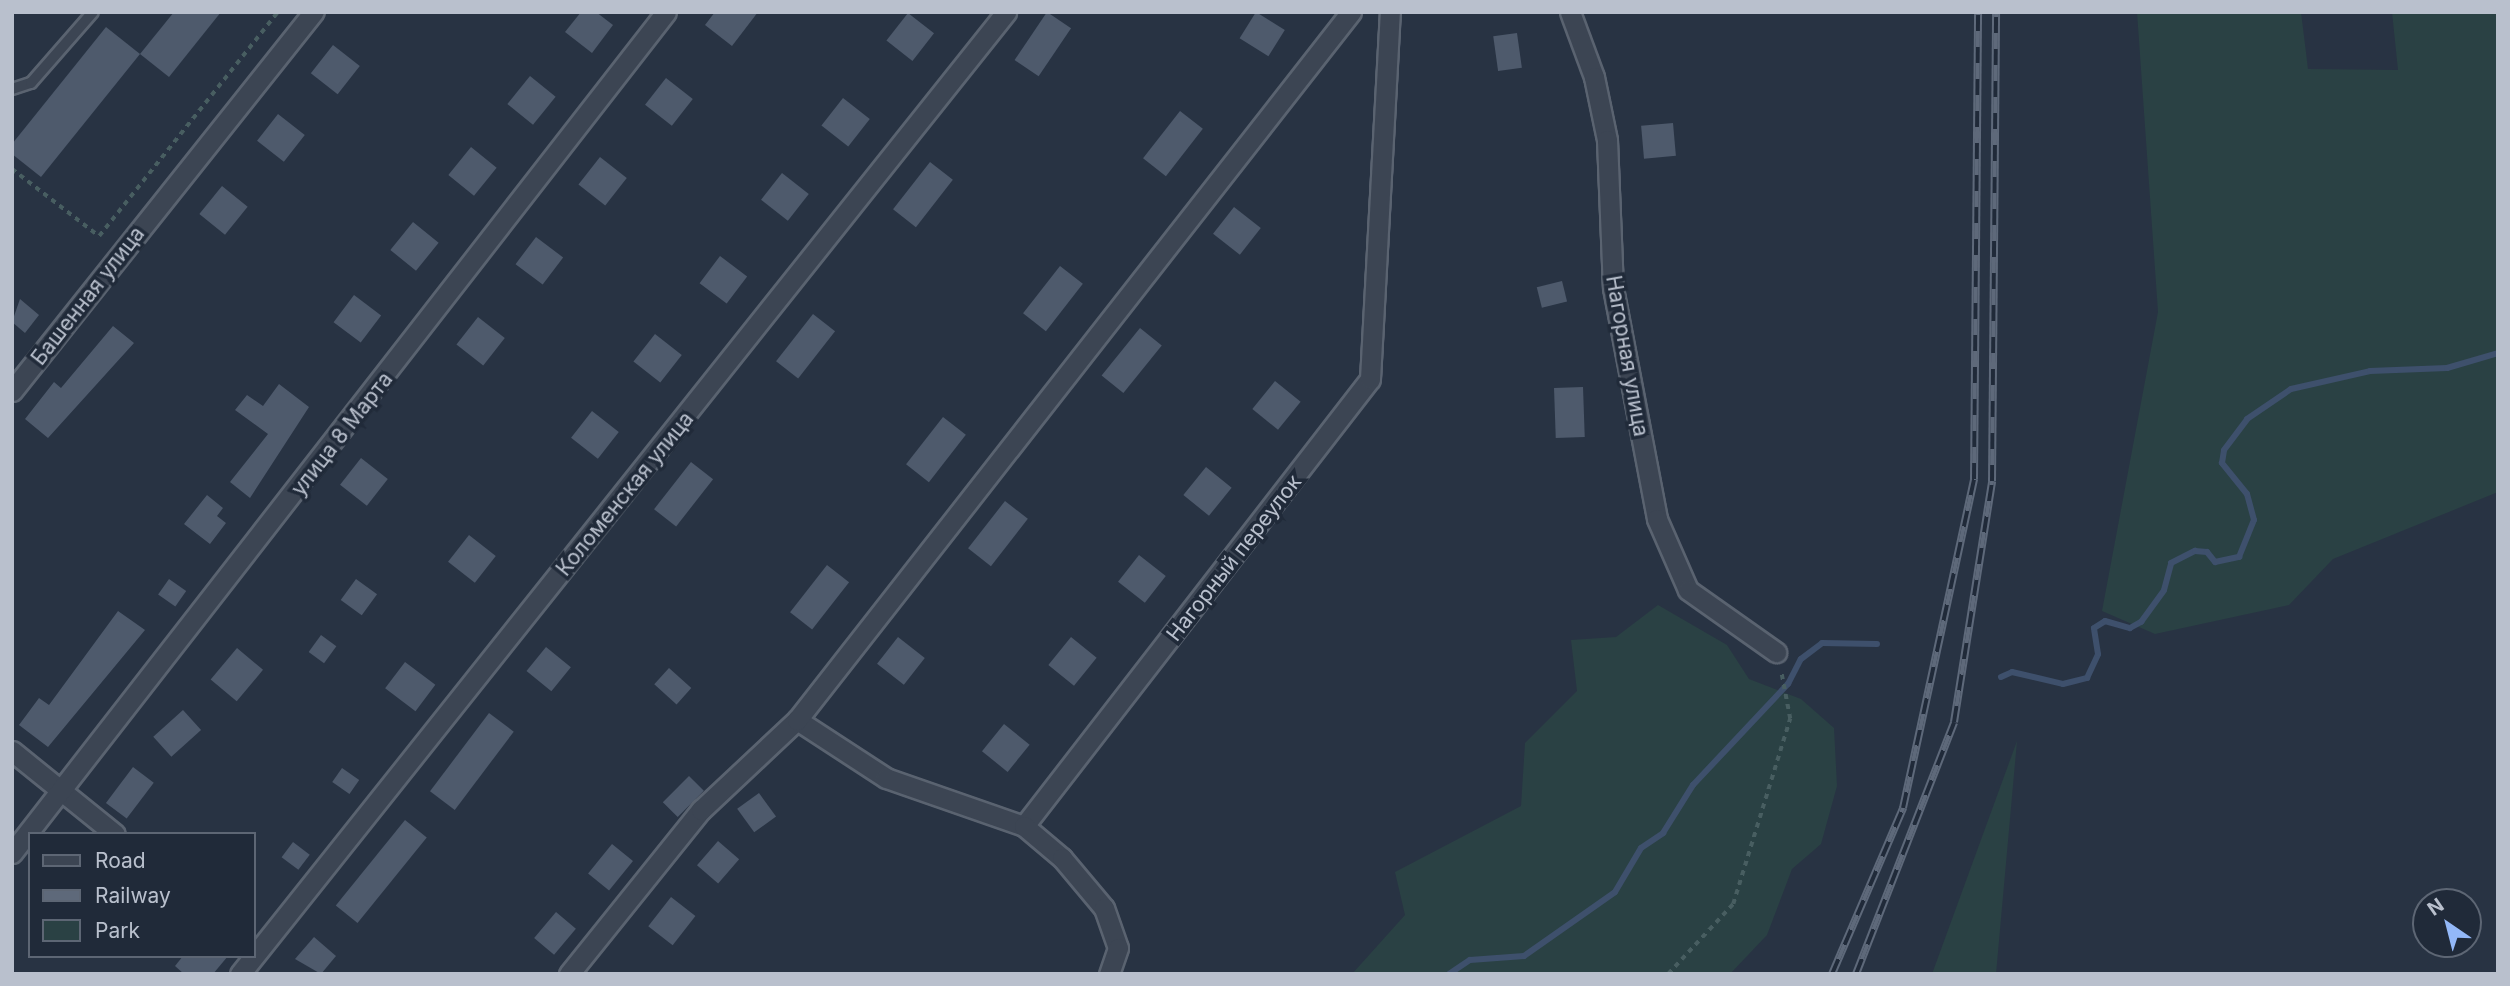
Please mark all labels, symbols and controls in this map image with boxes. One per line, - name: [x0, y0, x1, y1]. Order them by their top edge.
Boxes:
- street label: Башенная улица: [26, 222, 150, 370]
- street label: Нагорная улица: [1600, 274, 1654, 438]
- street label: улица 8 Марта: [286, 367, 398, 501]
- street label: Коломенская улица: [551, 407, 699, 581]
- street label: Нагорный переулок: [1161, 470, 1307, 646]
- legend: [28, 832, 256, 958]
- text: Road: [95, 848, 146, 873]
- text: Railway: [95, 883, 171, 908]
- north arrow: [2412, 888, 2482, 958]
- text: N: [2423, 893, 2448, 921]
- text: Park: [95, 918, 140, 943]

